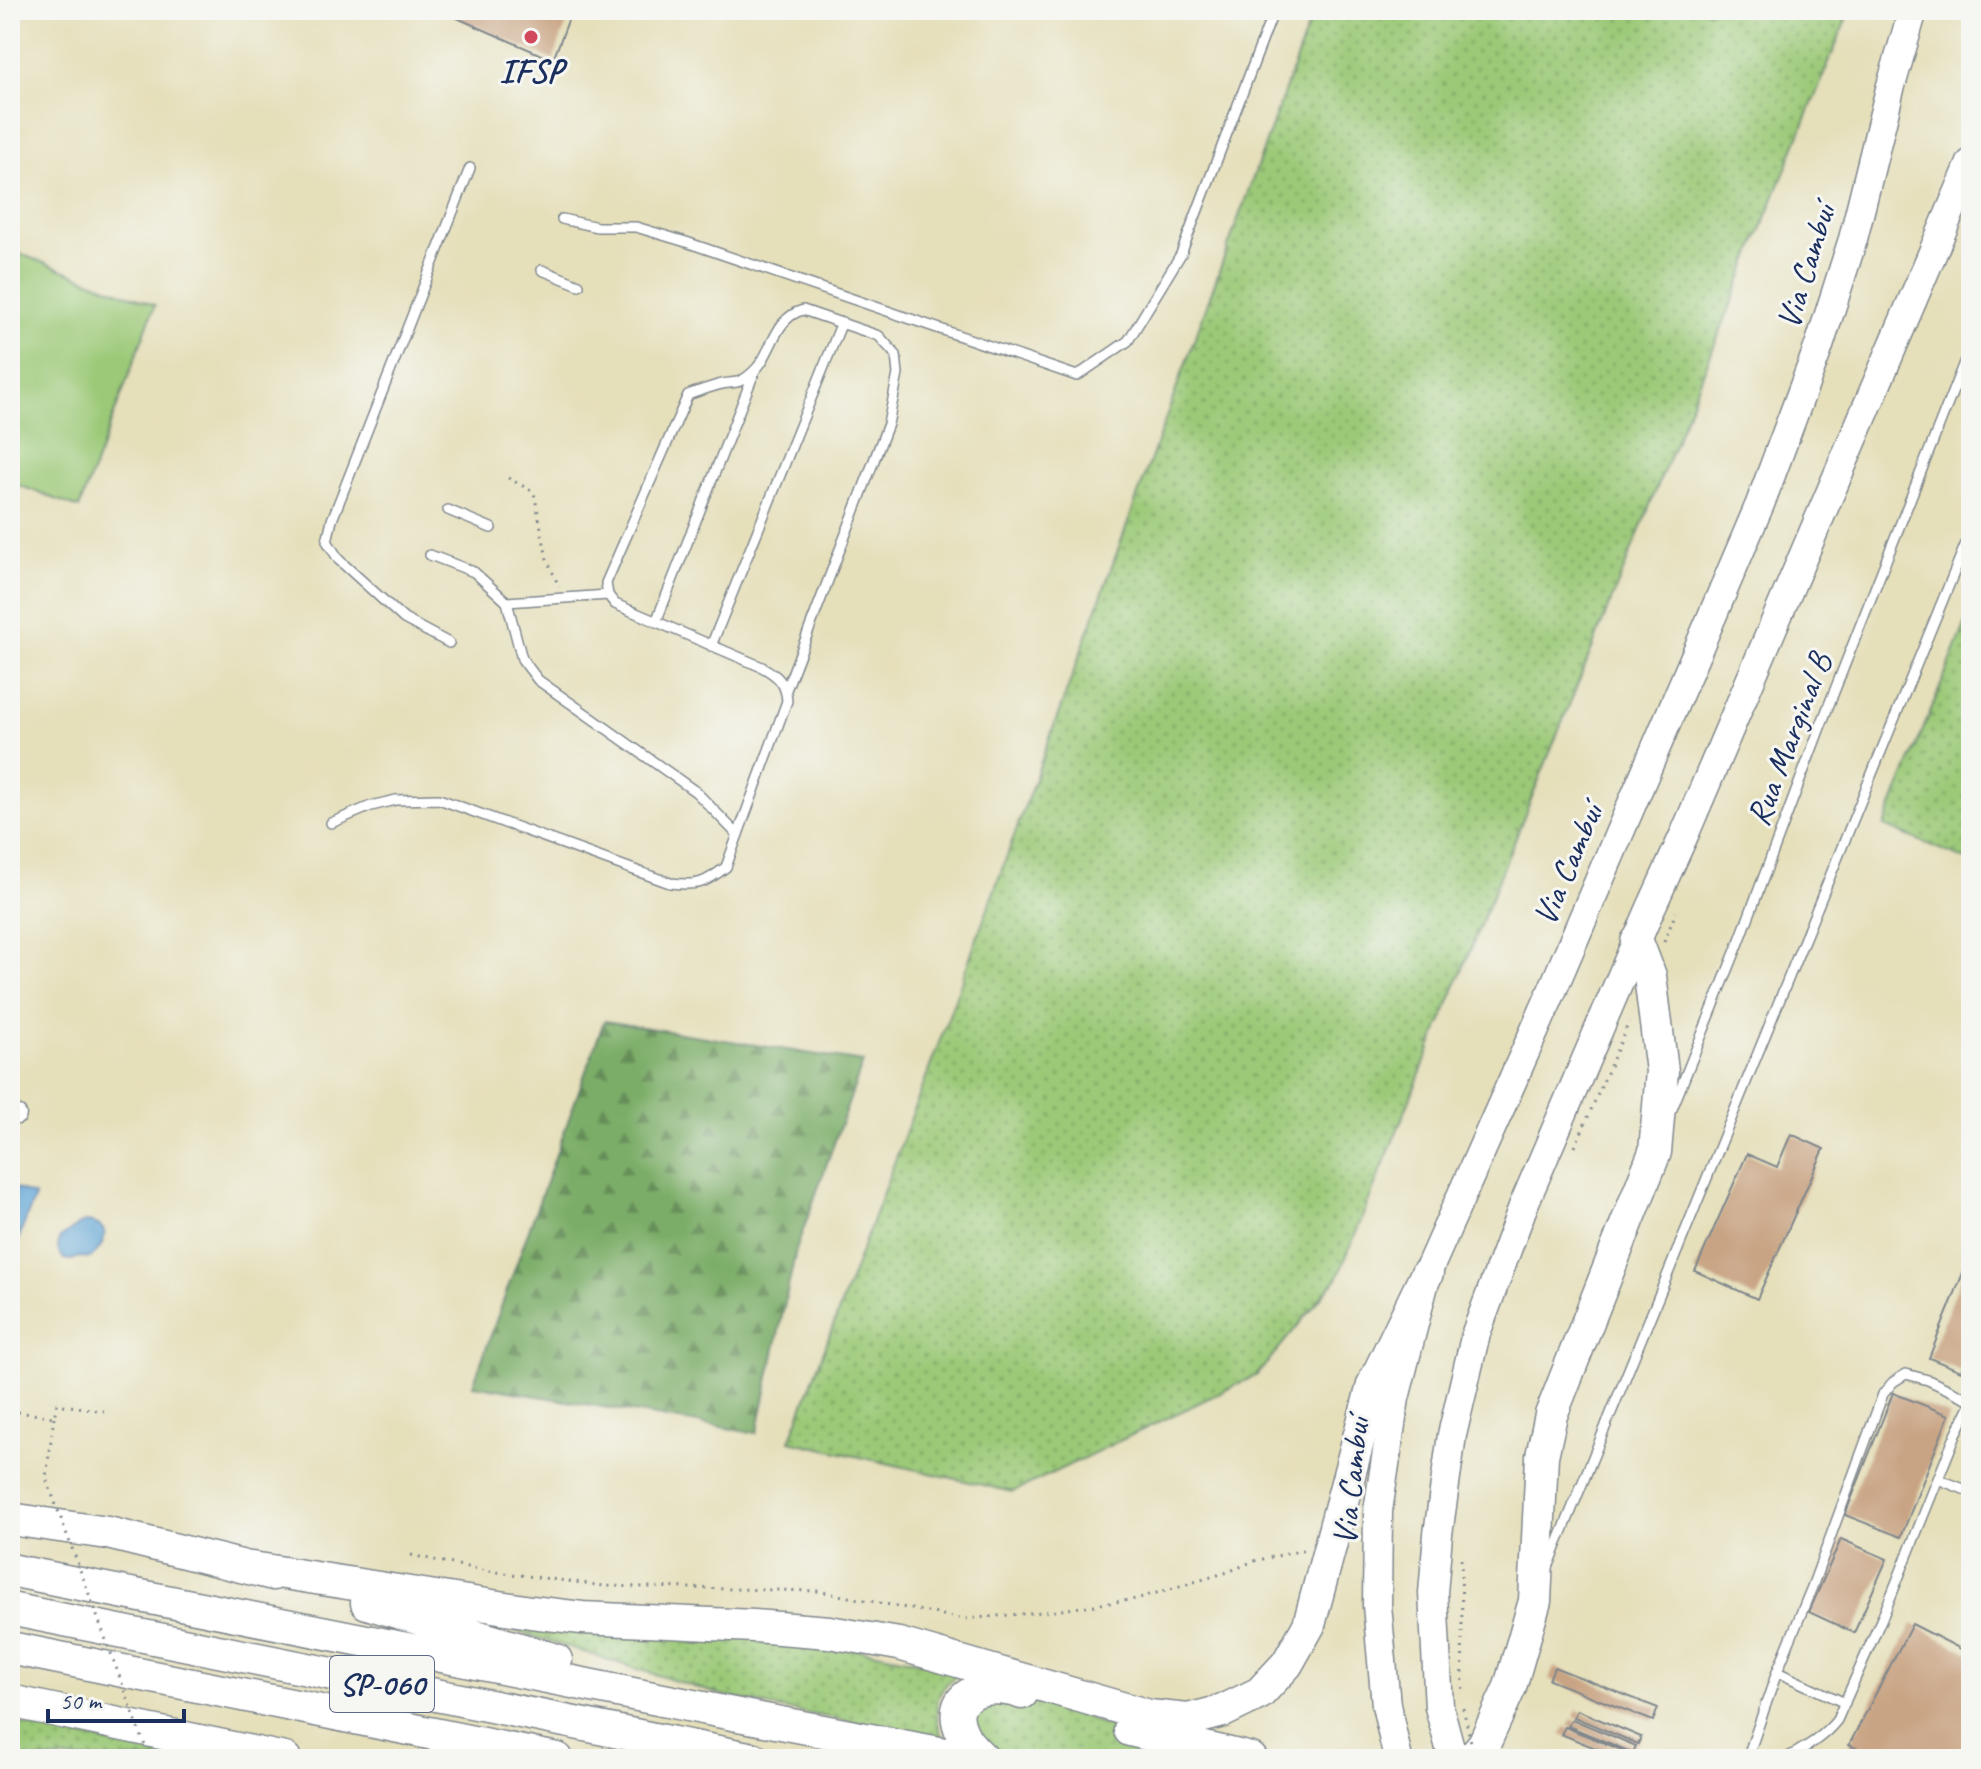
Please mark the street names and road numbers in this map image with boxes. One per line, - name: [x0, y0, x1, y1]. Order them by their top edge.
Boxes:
- street label: Via Cambuí: [1766, 192, 1847, 334]
- street label: Rua Marginal B: [1736, 645, 1842, 832]
- street label: Via Cambuí: [1523, 791, 1615, 932]
- street label: Via Cambuí: [1322, 1409, 1379, 1547]
- road number: SP-060: [330, 1656, 434, 1712]

